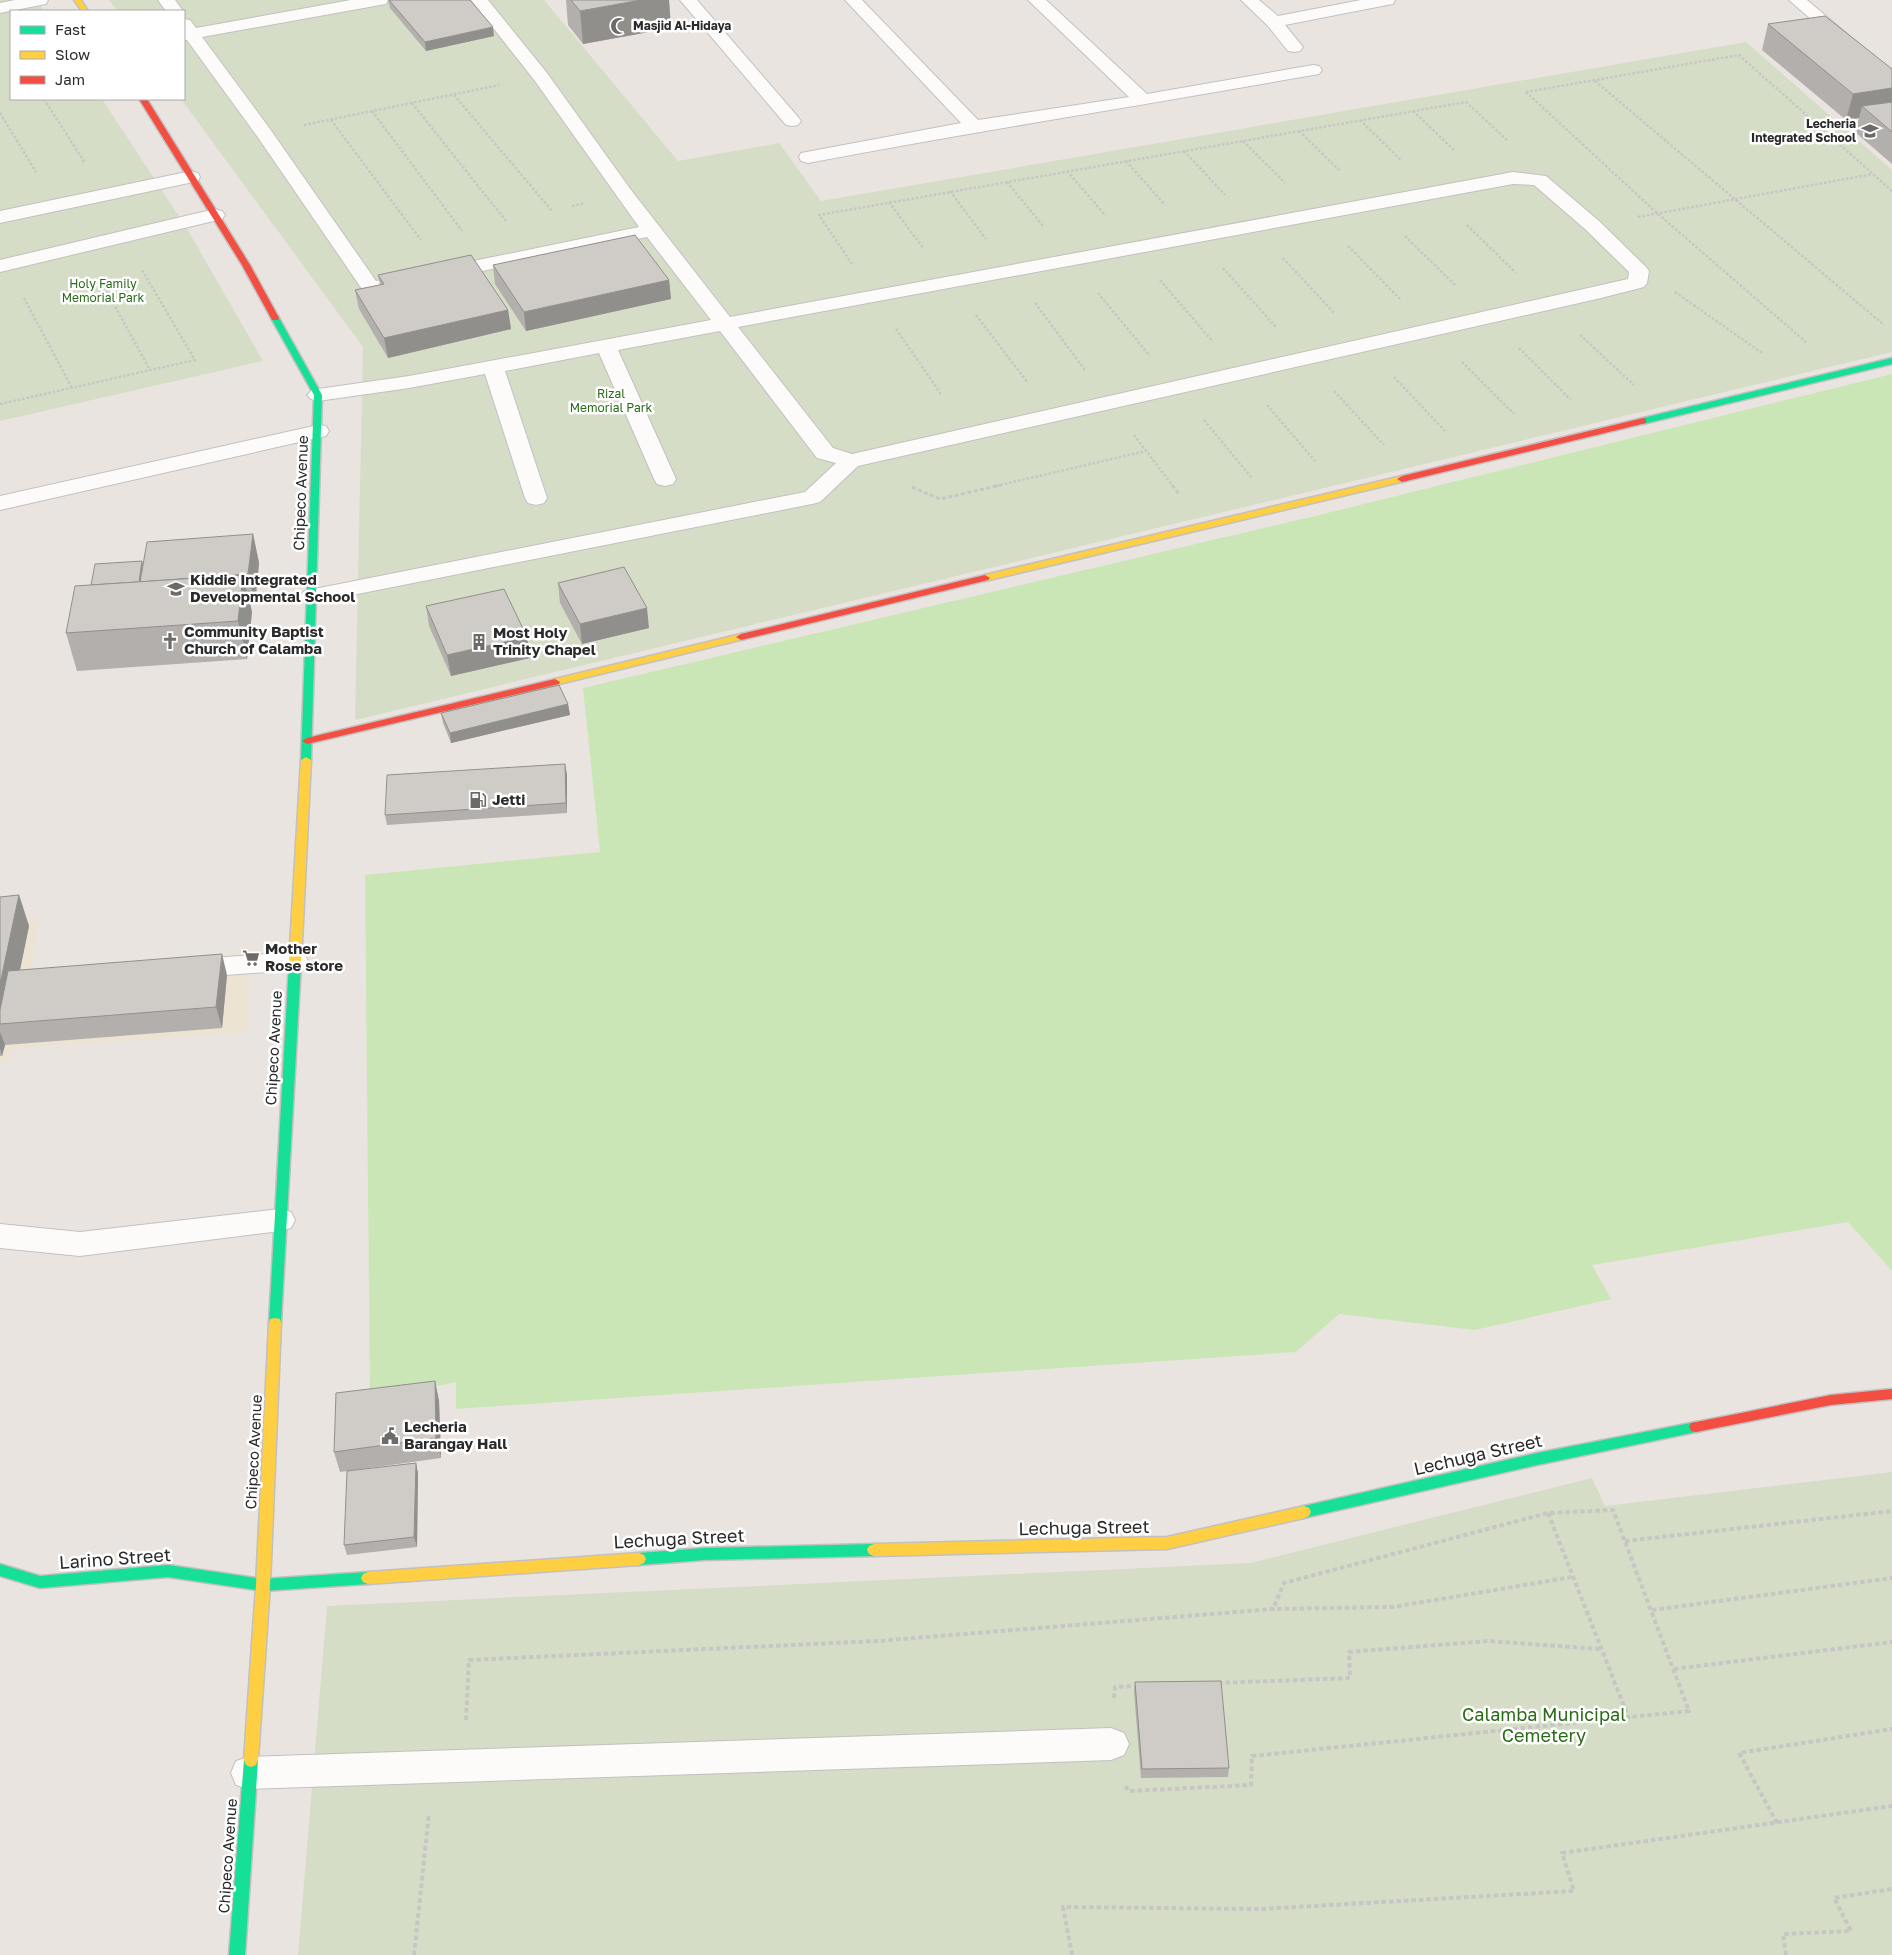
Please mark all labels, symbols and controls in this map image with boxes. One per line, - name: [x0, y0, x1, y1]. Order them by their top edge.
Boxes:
- legend: [10, 10, 185, 100]
- mosque icon: Masjid Al-Hidaya: [609, 16, 629, 36]
- place label: Masjid Al-Hidaya: [633, 18, 731, 33]
- text: Fast: [55, 20, 86, 38]
- text: Slow: [55, 45, 90, 63]
- text: Jam: [55, 70, 85, 88]
- place label: Lecheria Integrated School: [1751, 116, 1856, 145]
- school or university icon: Lecheria Integrated School: [1860, 121, 1880, 141]
- park label: Holy Family Memorial Park: [62, 276, 145, 305]
- park label: Rizal Memorial Park: [570, 386, 653, 415]
- street label: Chipeco Avenue: [289, 435, 311, 551]
- place label: Kiddie Integrated Developmental School: [190, 570, 355, 605]
- school or university icon: Kiddie Integrated Developmental School: [166, 579, 186, 599]
- place label: Community Baptist Church of Calamba: [184, 622, 324, 657]
- place label: Most Holy Trinity Chapel: [493, 623, 596, 658]
- church icon: Community Baptist Church of Calamba: [160, 631, 180, 651]
- building icon: Most Holy Trinity Chapel: [469, 632, 489, 652]
- fuel station icon: Jetti: [468, 790, 488, 810]
- place label: Jetti: [492, 790, 525, 808]
- place label: Mother Rose store: [265, 939, 343, 974]
- supermarket icon: Mother Rose store: [241, 948, 261, 968]
- street label: Chipeco Avenue: [261, 990, 285, 1106]
- street label: Chipeco Avenue: [241, 1394, 265, 1510]
- place label: Lecheria Barangay Hall: [404, 1417, 507, 1452]
- public building icon: Lecheria Barangay Hall: [380, 1426, 400, 1446]
- street label: Lechuga Street: [1411, 1429, 1544, 1480]
- street label: Lechuga Street: [1018, 1515, 1150, 1539]
- street label: Lechuga Street: [613, 1524, 745, 1552]
- street label: Larino Street: [58, 1543, 172, 1573]
- park label: Calamba Municipal Cemetery: [1462, 1703, 1626, 1746]
- street label: Chipeco Avenue: [214, 1798, 240, 1914]

